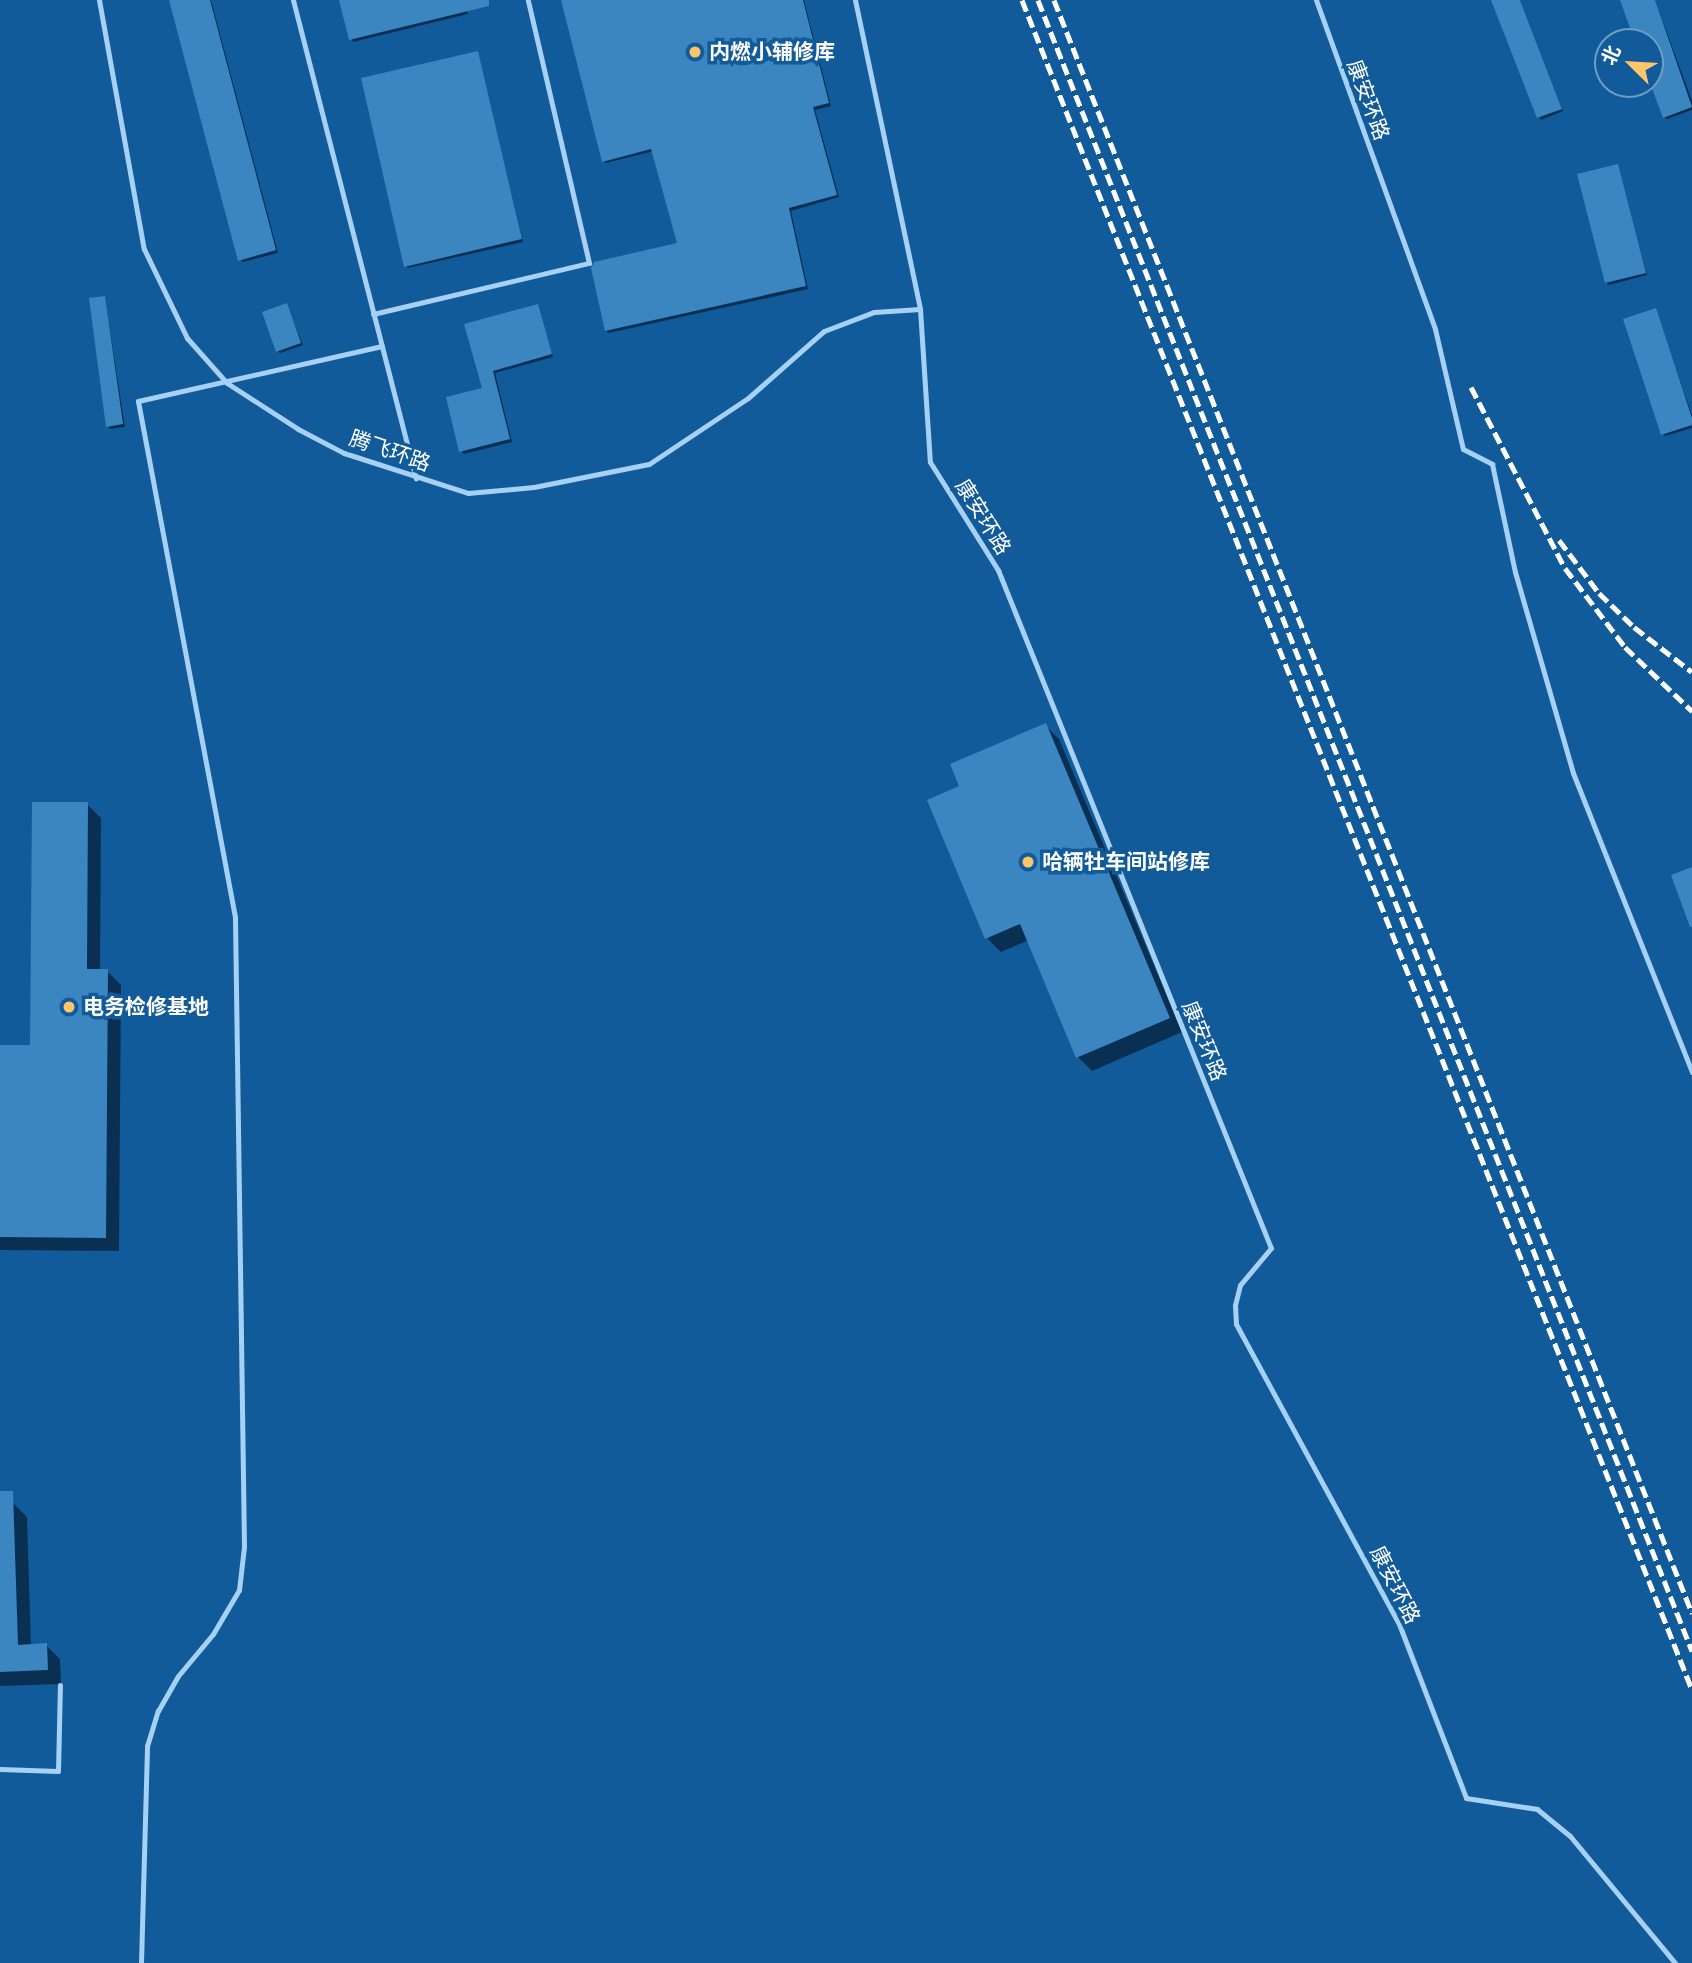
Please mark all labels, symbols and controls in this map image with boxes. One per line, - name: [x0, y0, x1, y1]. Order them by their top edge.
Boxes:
- north arrow: [1594, 28, 1664, 98]
- place label: 内燃小辅修库: [709, 39, 835, 65]
- text: 北: [1597, 42, 1626, 68]
- marker: 内燃小辅修库: [687, 44, 703, 60]
- street label: 康安环路: [1342, 56, 1394, 144]
- street label: 腾飞环路: [346, 425, 434, 477]
- street label: 康安环路: [950, 475, 1016, 559]
- place label: 哈辆牡车间站修库: [1042, 849, 1210, 875]
- marker: 哈辆牡车间站修库: [1020, 854, 1036, 870]
- place label: 电务检修基地: [83, 994, 209, 1020]
- street label: 康安环路: [1177, 997, 1231, 1085]
- marker: 电务检修基地: [61, 999, 77, 1015]
- street label: 康安环路: [1365, 1542, 1425, 1628]

